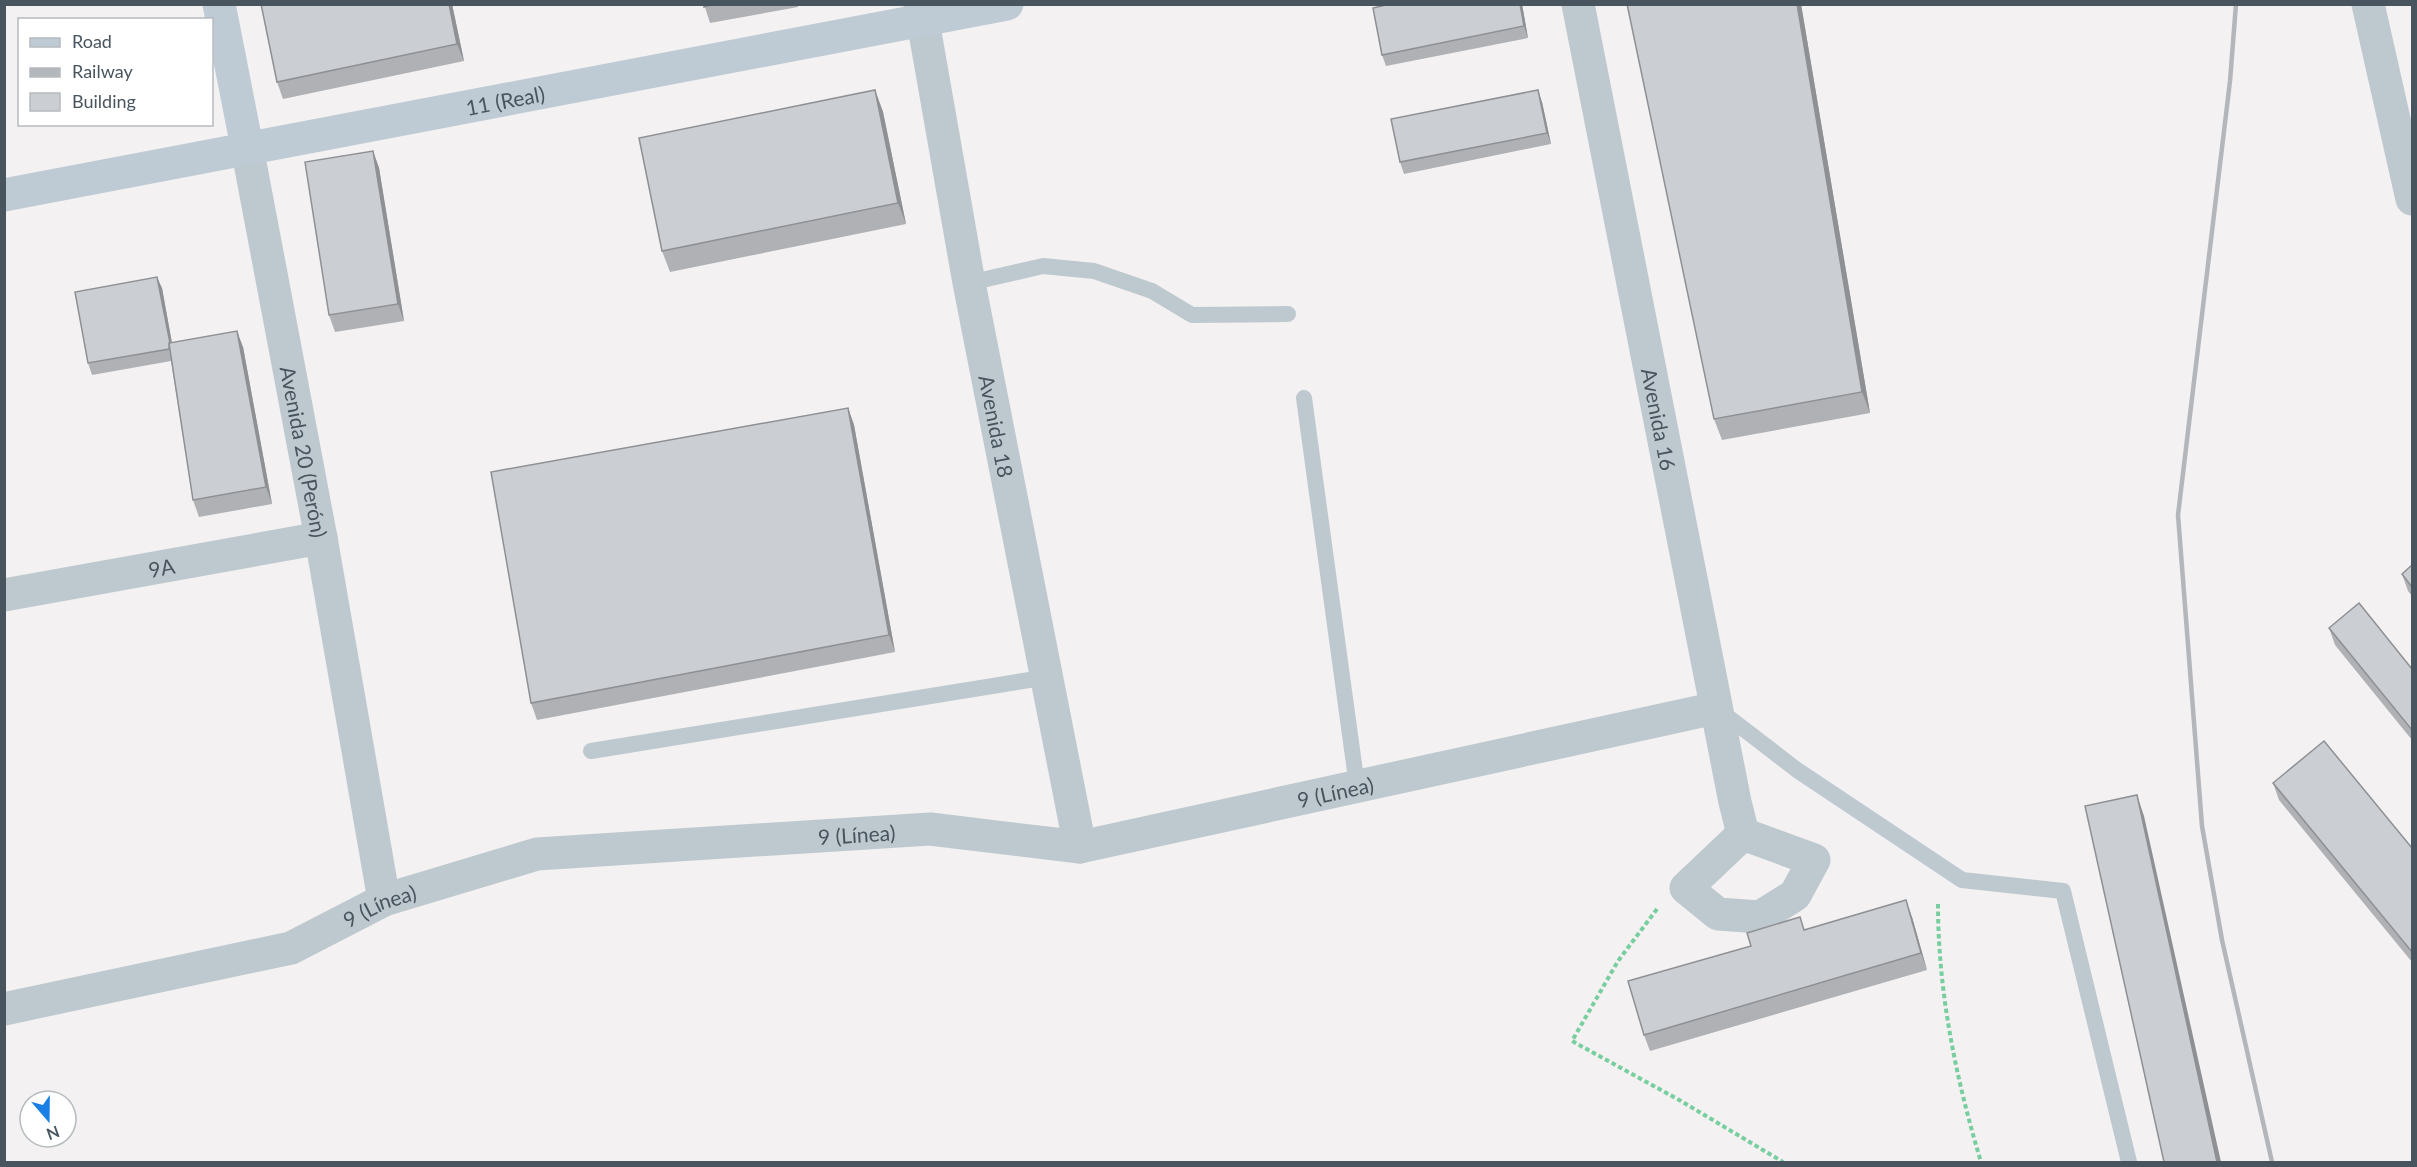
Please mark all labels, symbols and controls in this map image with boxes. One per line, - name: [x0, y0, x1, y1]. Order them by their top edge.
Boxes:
- legend: [18, 18, 213, 126]
- text: Road: [72, 30, 112, 52]
- text: Railway: [72, 60, 133, 82]
- street label: 11 (Real): [463, 80, 547, 119]
- text: Building: [72, 90, 136, 112]
- street label: Avenida 20 (Perón): [276, 364, 333, 539]
- street label: Avenida 16: [1637, 366, 1682, 472]
- street label: Avenida 18: [975, 373, 1019, 479]
- street label: 9A: [146, 552, 177, 581]
- street label: 9 (Línea): [1295, 771, 1376, 812]
- street label: 9 (Línea): [817, 819, 896, 849]
- street label: 9 (Línea): [338, 879, 419, 932]
- north arrow: [18, 1089, 78, 1149]
- text: N: [44, 1123, 62, 1145]

